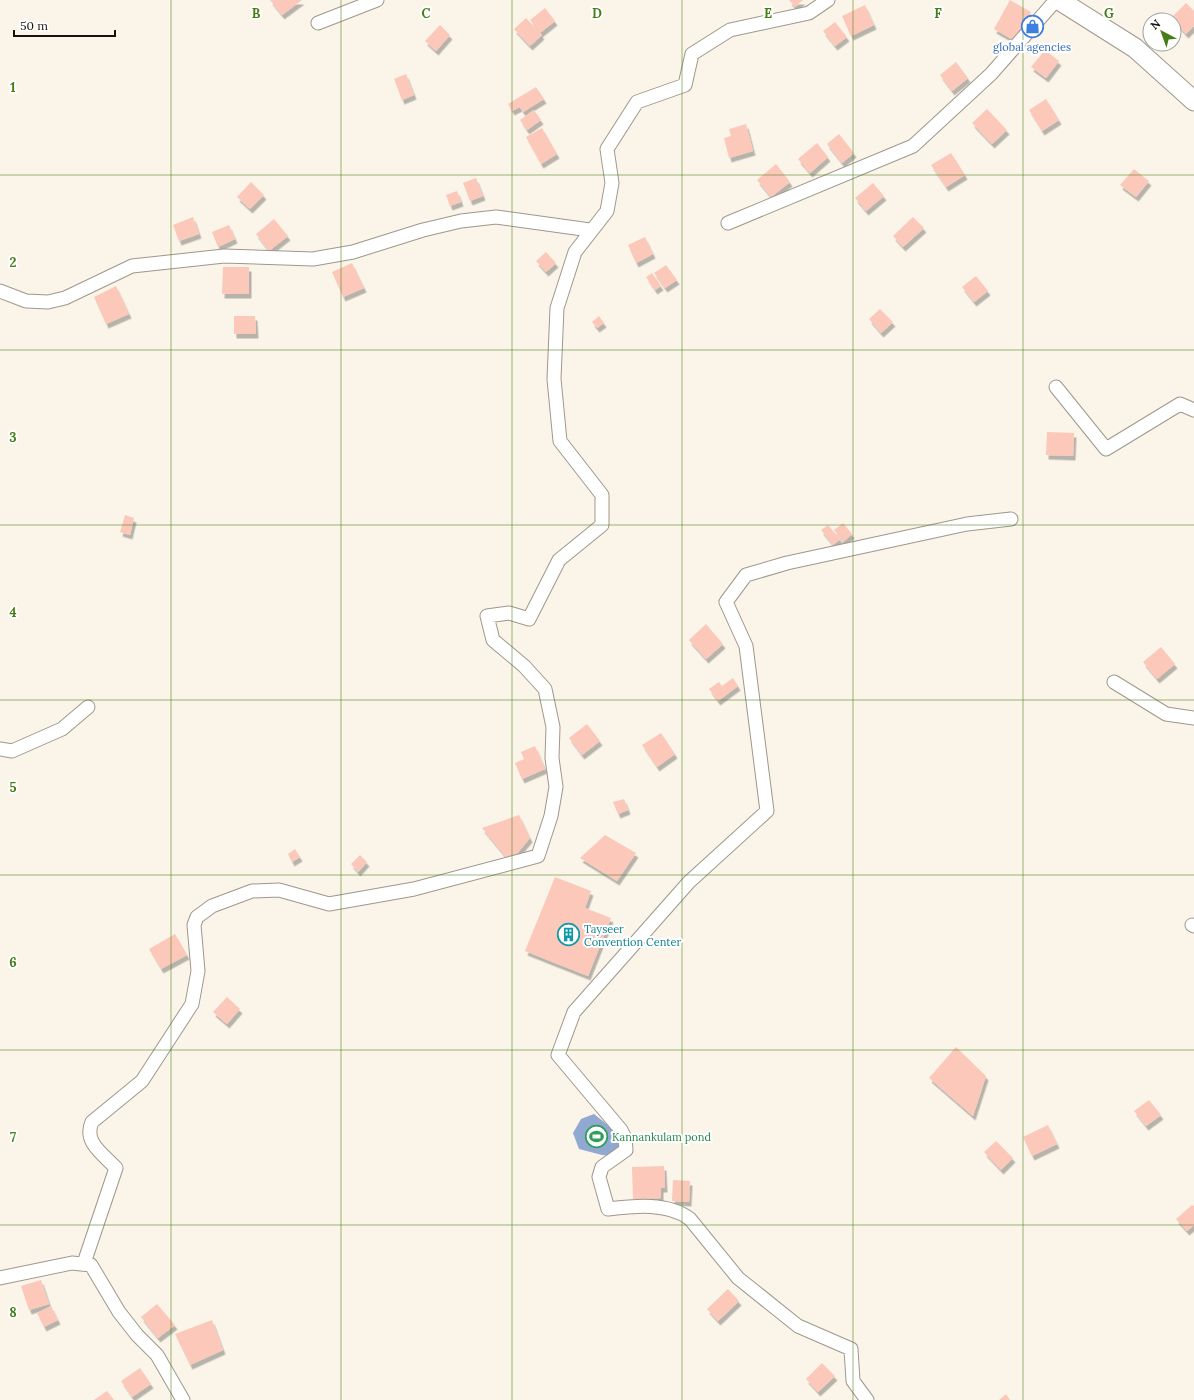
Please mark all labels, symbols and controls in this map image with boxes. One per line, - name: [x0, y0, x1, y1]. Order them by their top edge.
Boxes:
- text: B: [252, 5, 261, 22]
- text: C: [422, 5, 431, 22]
- text: D: [592, 5, 602, 22]
- text: E: [764, 5, 772, 22]
- text: F: [934, 5, 942, 22]
- text: G: [1104, 5, 1114, 22]
- scale bar: [14, 12, 115, 38]
- north arrow: [1142, 12, 1182, 52]
- shop icon: global agencies: [1019, 14, 1045, 40]
- text: N: [1148, 16, 1164, 33]
- text: 50 m: [20, 18, 48, 33]
- place label: global agencies: [993, 40, 1071, 54]
- text: 1: [10, 79, 16, 96]
- text: 2: [10, 254, 17, 271]
- text: 3: [9, 429, 17, 446]
- text: 4: [9, 604, 17, 621]
- text: 5: [9, 779, 17, 796]
- building icon: Tayseer Convention Center: [555, 922, 581, 948]
- place label: Tayseer Convention Center: [584, 922, 681, 949]
- text: 6: [9, 954, 17, 971]
- sports icon: Kannankulam pond: [583, 1124, 609, 1150]
- text: 7: [10, 1129, 16, 1146]
- place label: Kannankulam pond: [612, 1130, 711, 1144]
- text: 8: [9, 1304, 17, 1321]

